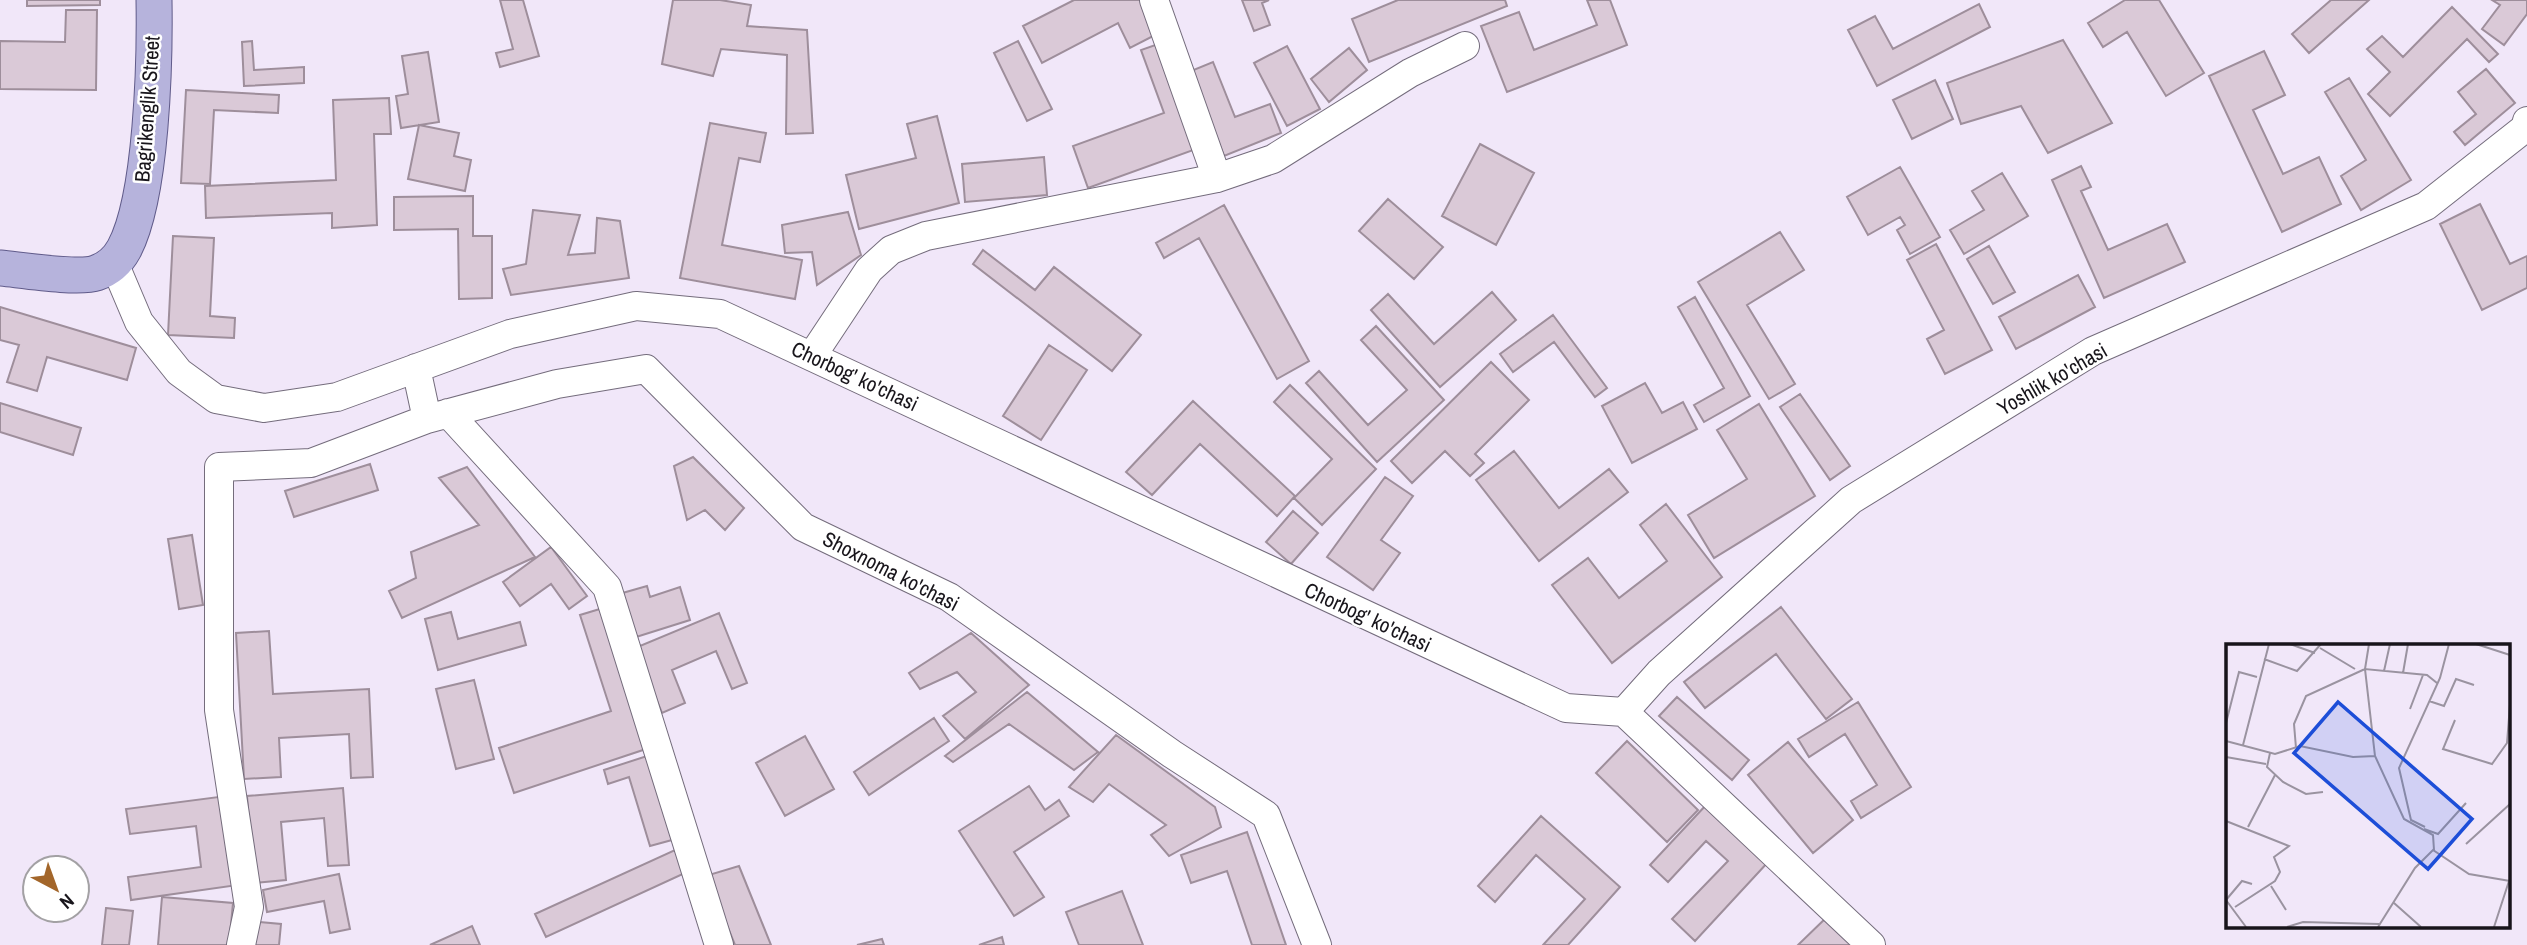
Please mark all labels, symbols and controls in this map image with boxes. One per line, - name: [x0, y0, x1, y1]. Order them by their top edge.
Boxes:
- street label: Bagrikenglik Street: [127, 35, 167, 183]
- street label: Chorbog' ko'chasi: [787, 334, 923, 418]
- street label: Yoshlik ko'chasi: [1992, 336, 2112, 422]
- street label: Shoxnoma ko'chasi: [818, 524, 964, 618]
- street label: Chorbog' ko'chasi: [1300, 575, 1436, 659]
- inset map: [2226, 644, 2510, 928]
- north arrow: [21, 854, 91, 924]
- text: N: [54, 888, 80, 915]

